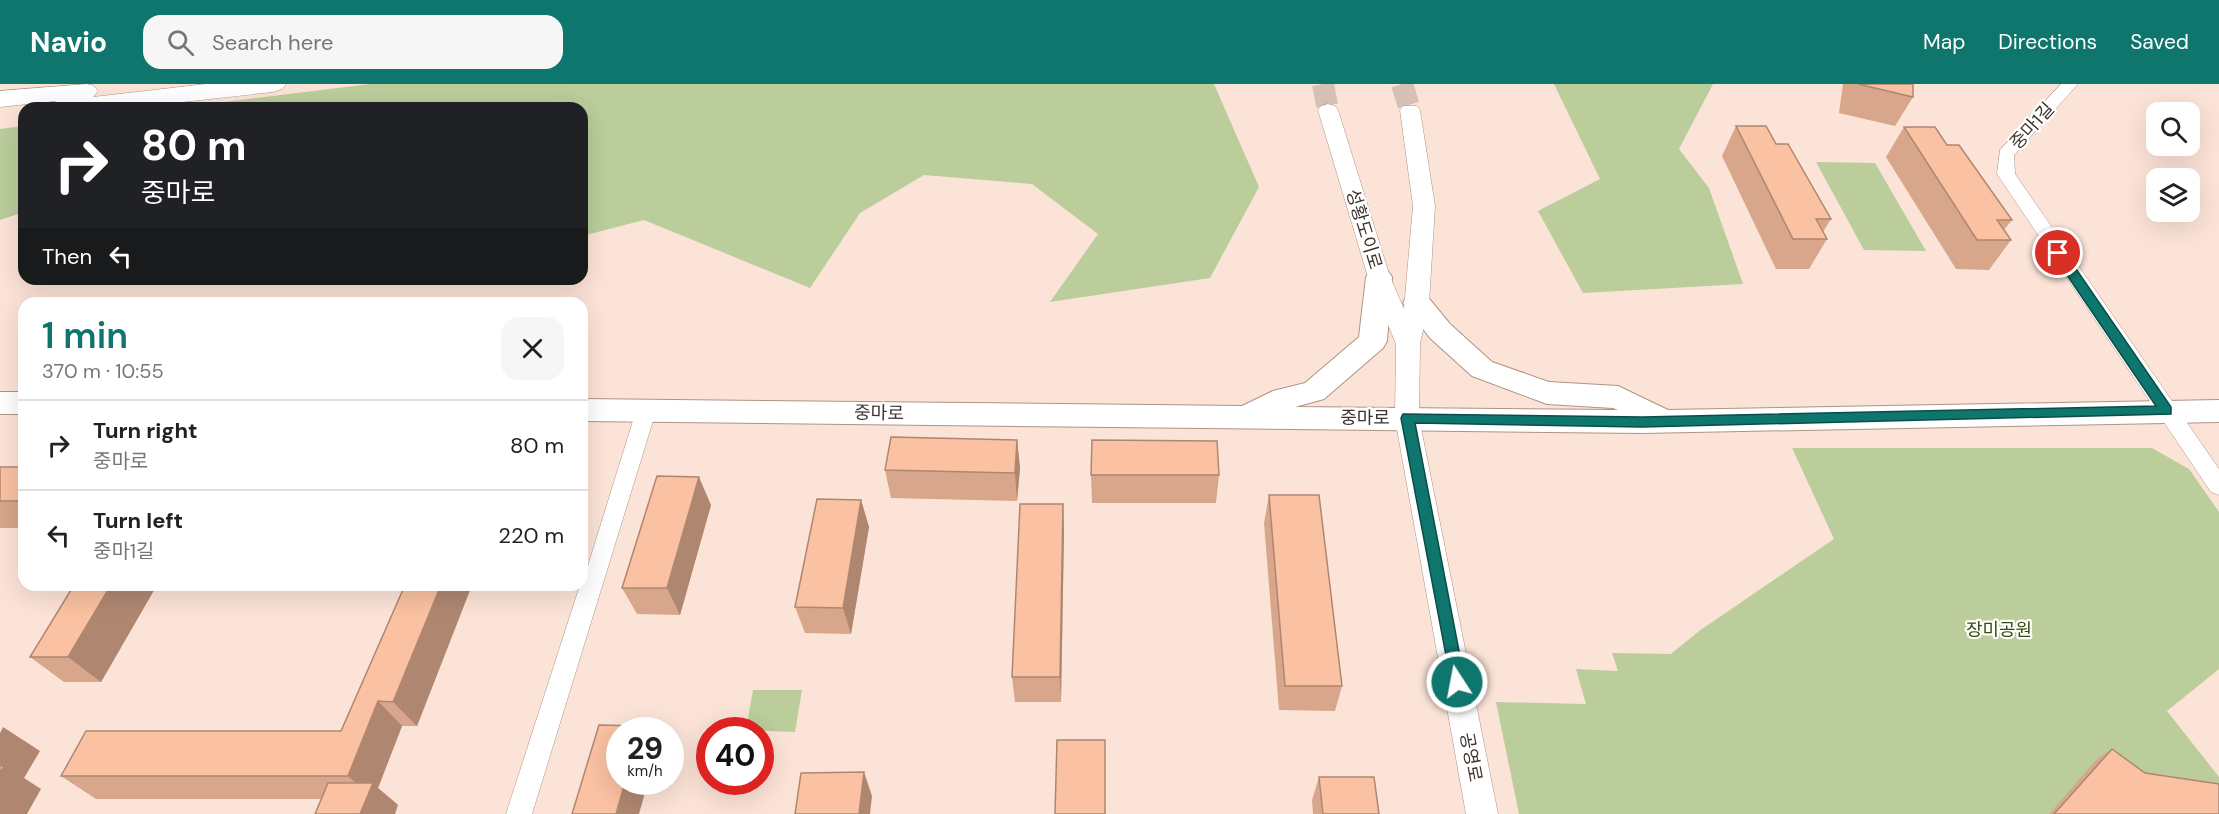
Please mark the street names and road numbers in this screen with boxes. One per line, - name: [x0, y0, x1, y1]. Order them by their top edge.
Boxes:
- street label: 중마1길: [2005, 97, 2059, 155]
- street label: 성황도이로: [1340, 186, 1388, 272]
- street label: 중마로: [854, 401, 904, 425]
- street label: 중마로: [1340, 406, 1390, 430]
- street label: 공영로: [1454, 730, 1488, 784]

